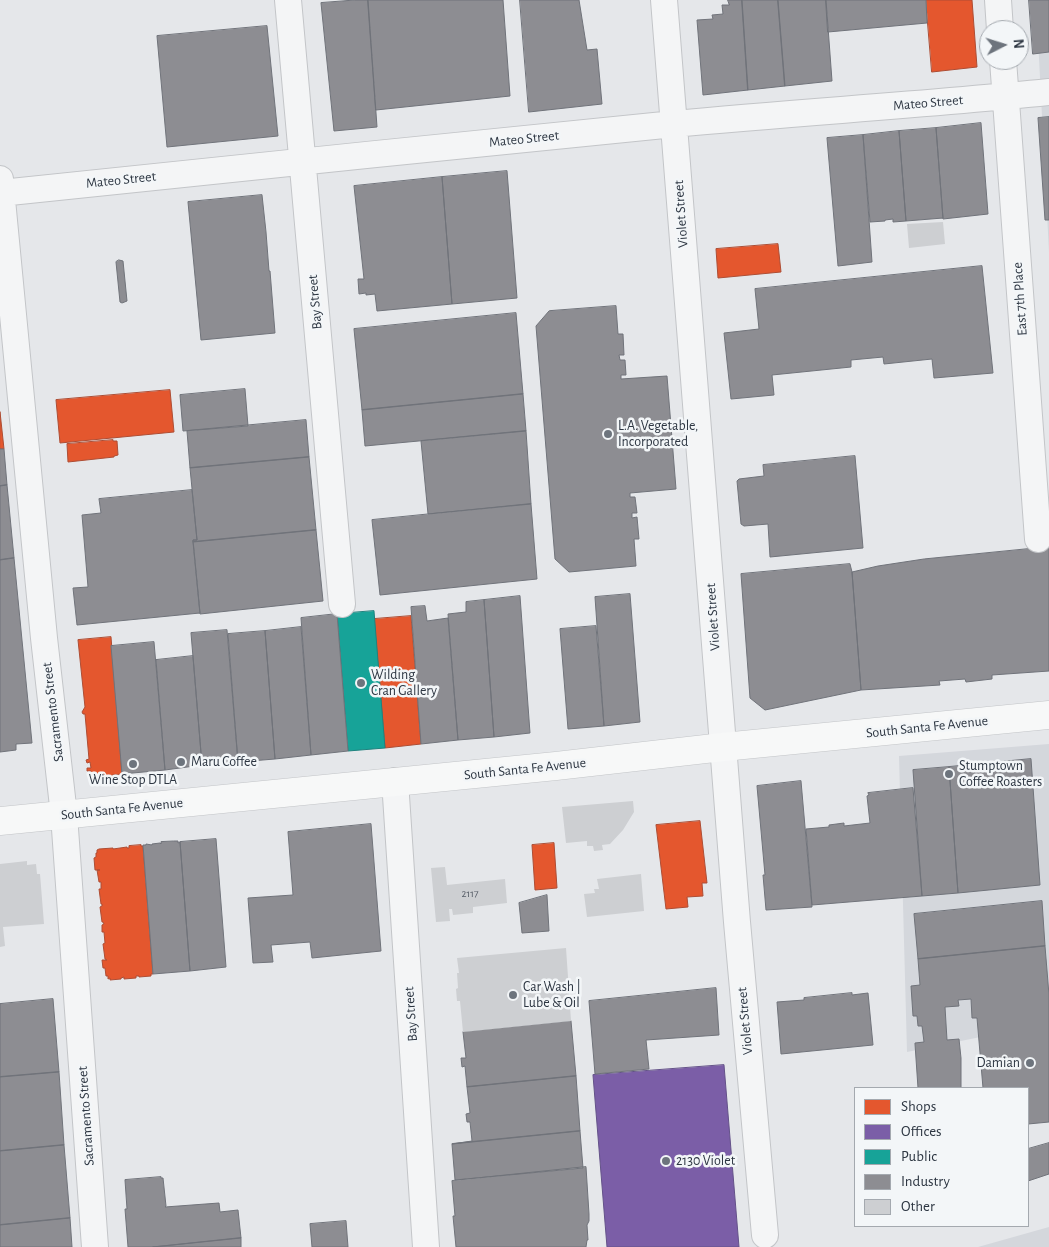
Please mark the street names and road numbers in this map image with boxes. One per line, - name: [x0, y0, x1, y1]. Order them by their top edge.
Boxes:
- street label: Mateo Street: [892, 92, 964, 114]
- street label: Mateo Street: [488, 127, 560, 151]
- street label: Mateo Street: [85, 168, 157, 192]
- street label: Violet Street: [670, 180, 692, 248]
- street label: East 7th Place: [1009, 262, 1031, 336]
- street label: Bay Street: [304, 274, 326, 330]
- street label: Violet Street: [702, 583, 724, 651]
- street label: Sacramento Street: [39, 661, 67, 763]
- street label: South Santa Fe Avenue: [865, 712, 989, 742]
- street label: South Santa Fe Avenue: [463, 754, 587, 784]
- street label: South Santa Fe Avenue: [60, 794, 184, 824]
- street label: Bay Street: [401, 986, 421, 1042]
- street label: Violet Street: [734, 986, 756, 1056]
- street label: Sacramento Street: [74, 1066, 98, 1166]

